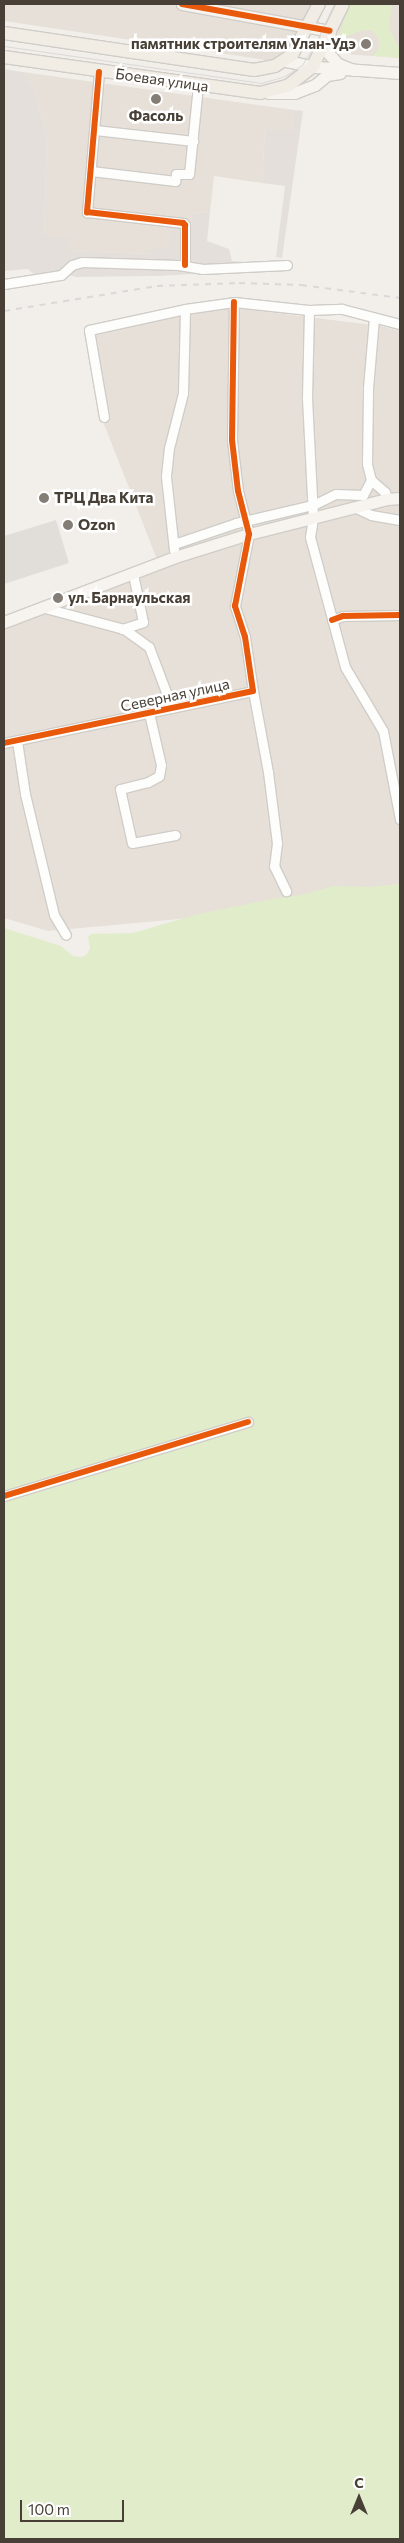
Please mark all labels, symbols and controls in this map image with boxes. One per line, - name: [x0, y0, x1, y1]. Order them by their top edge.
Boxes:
- place label: памятник строителям Улан-Удэ: [131, 35, 356, 53]
- marker: памятник строителям Улан-Удэ: [360, 38, 372, 50]
- street label: Боевая улица: [114, 65, 210, 95]
- marker: Фасоль: [150, 93, 162, 105]
- place label: Фасоль: [129, 107, 183, 125]
- place label: ТРЦ Два Кита: [54, 489, 153, 507]
- marker: ТРЦ Два Кита: [38, 492, 50, 504]
- place label: Ozon: [78, 516, 116, 534]
- marker: Ozon: [62, 519, 74, 531]
- place label: ул. Барнаульская: [68, 589, 191, 607]
- marker: ул. Барнаульская: [52, 592, 64, 604]
- street label: Северная улица: [119, 675, 231, 715]
- north arrow: [334, 2473, 384, 2523]
- text: С: [354, 2474, 364, 2491]
- scale bar: [22, 2490, 126, 2522]
- text: 100 m: [28, 2500, 70, 2518]

